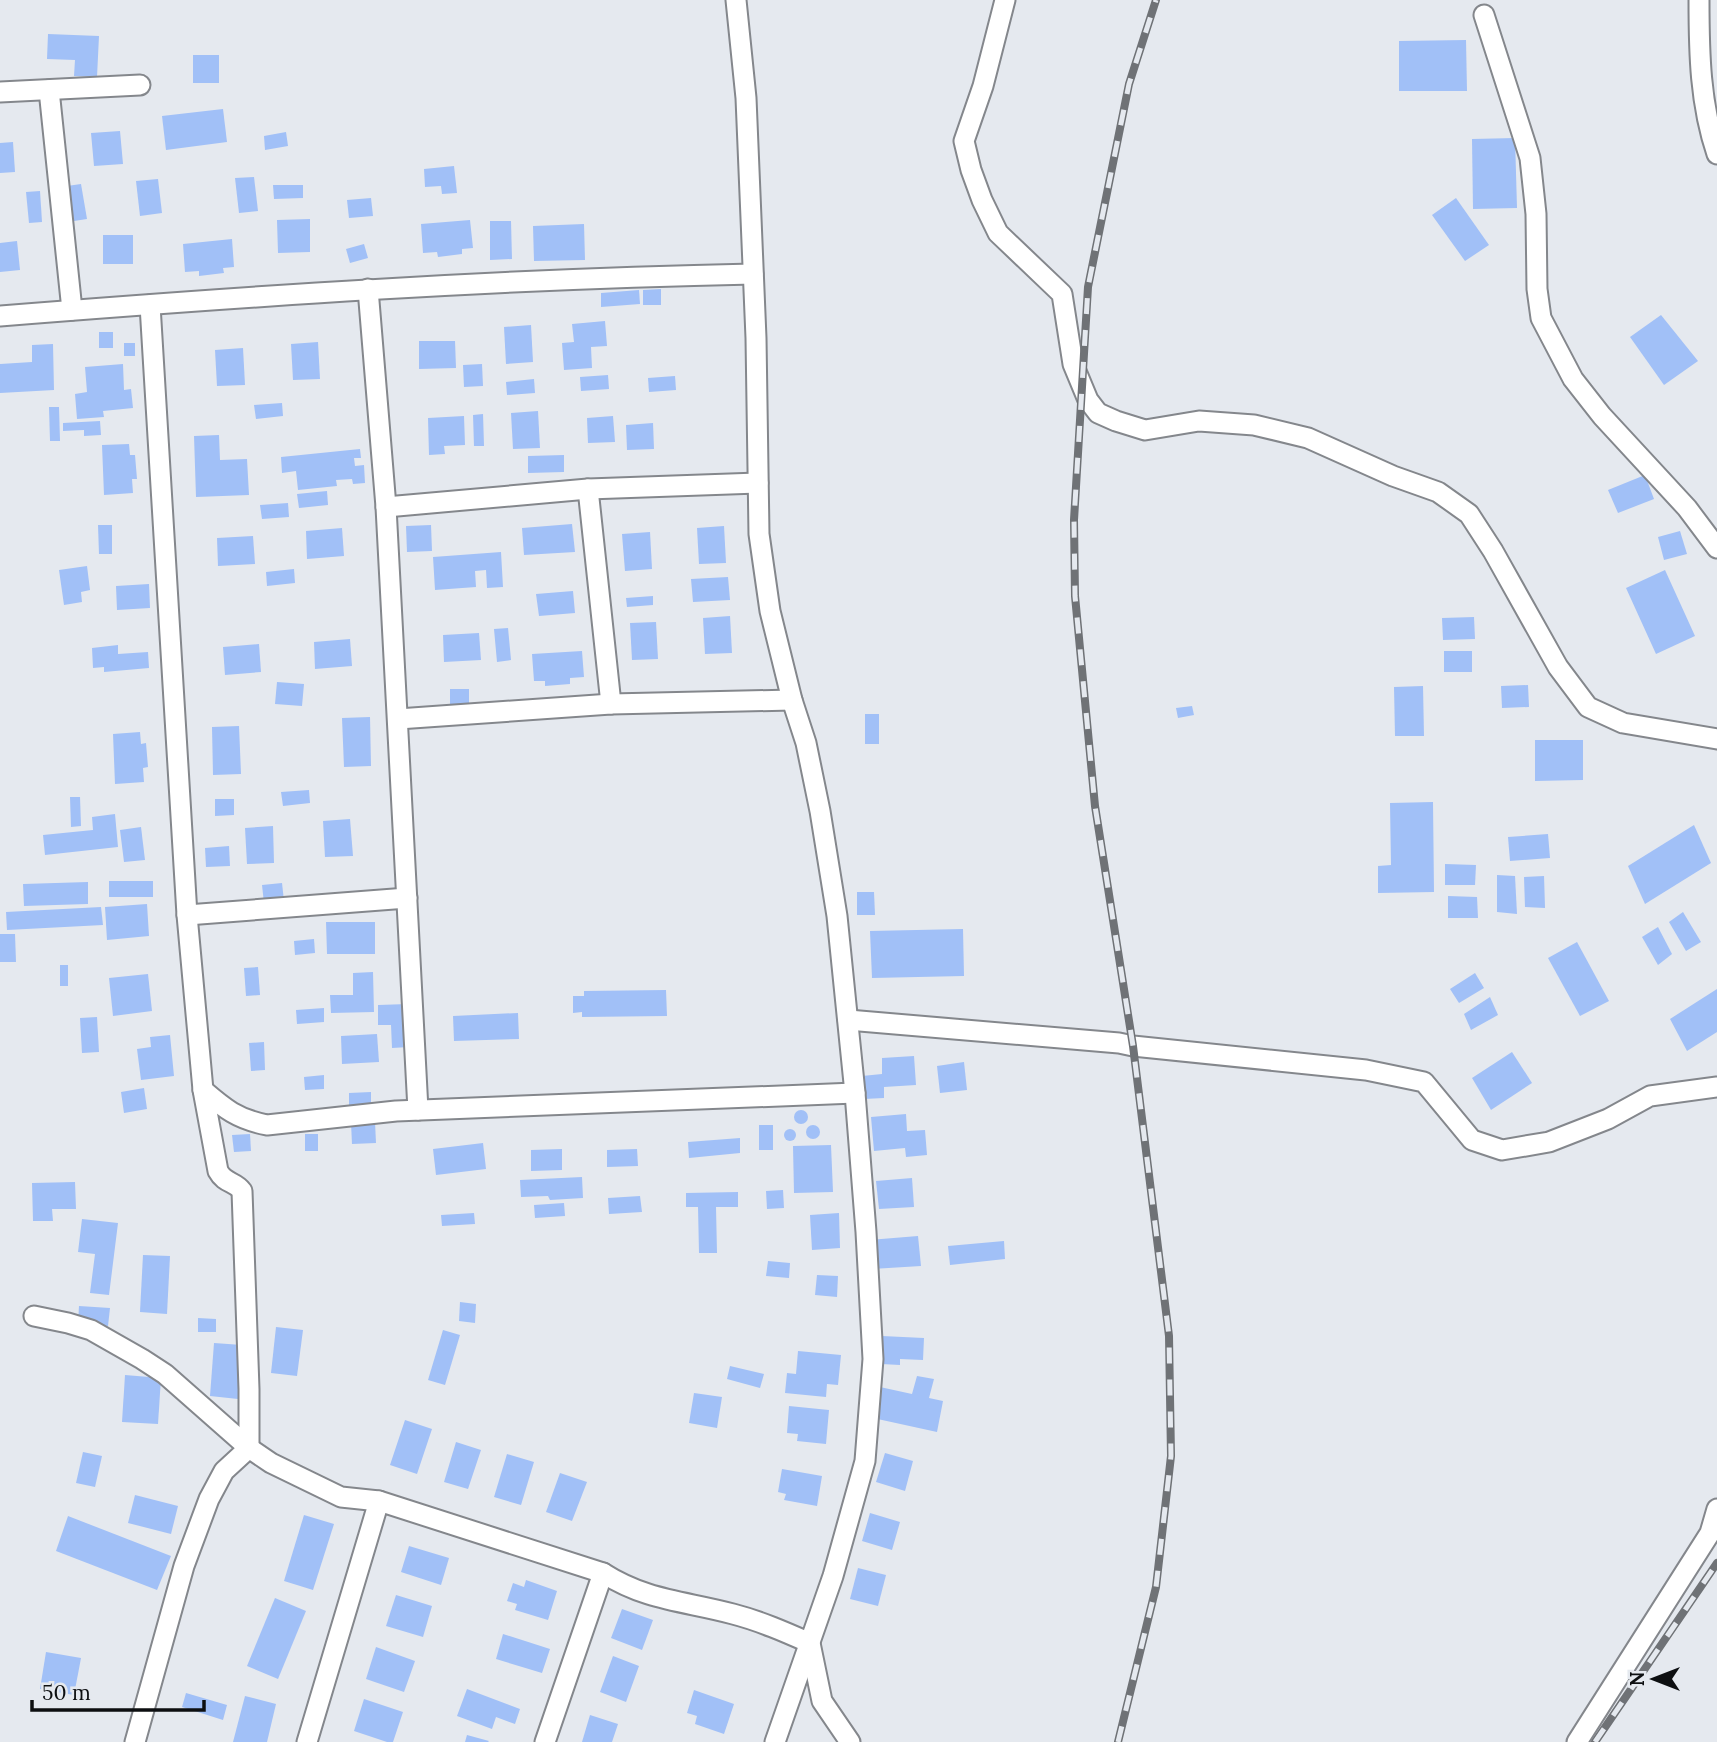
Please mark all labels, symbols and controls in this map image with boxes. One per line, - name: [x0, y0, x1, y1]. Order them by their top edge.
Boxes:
- north arrow: [1619, 1644, 1689, 1714]
- scale bar: [32, 1668, 203, 1712]
- text: N: [1625, 1671, 1649, 1686]
- text: 50 m: [42, 1679, 91, 1706]

